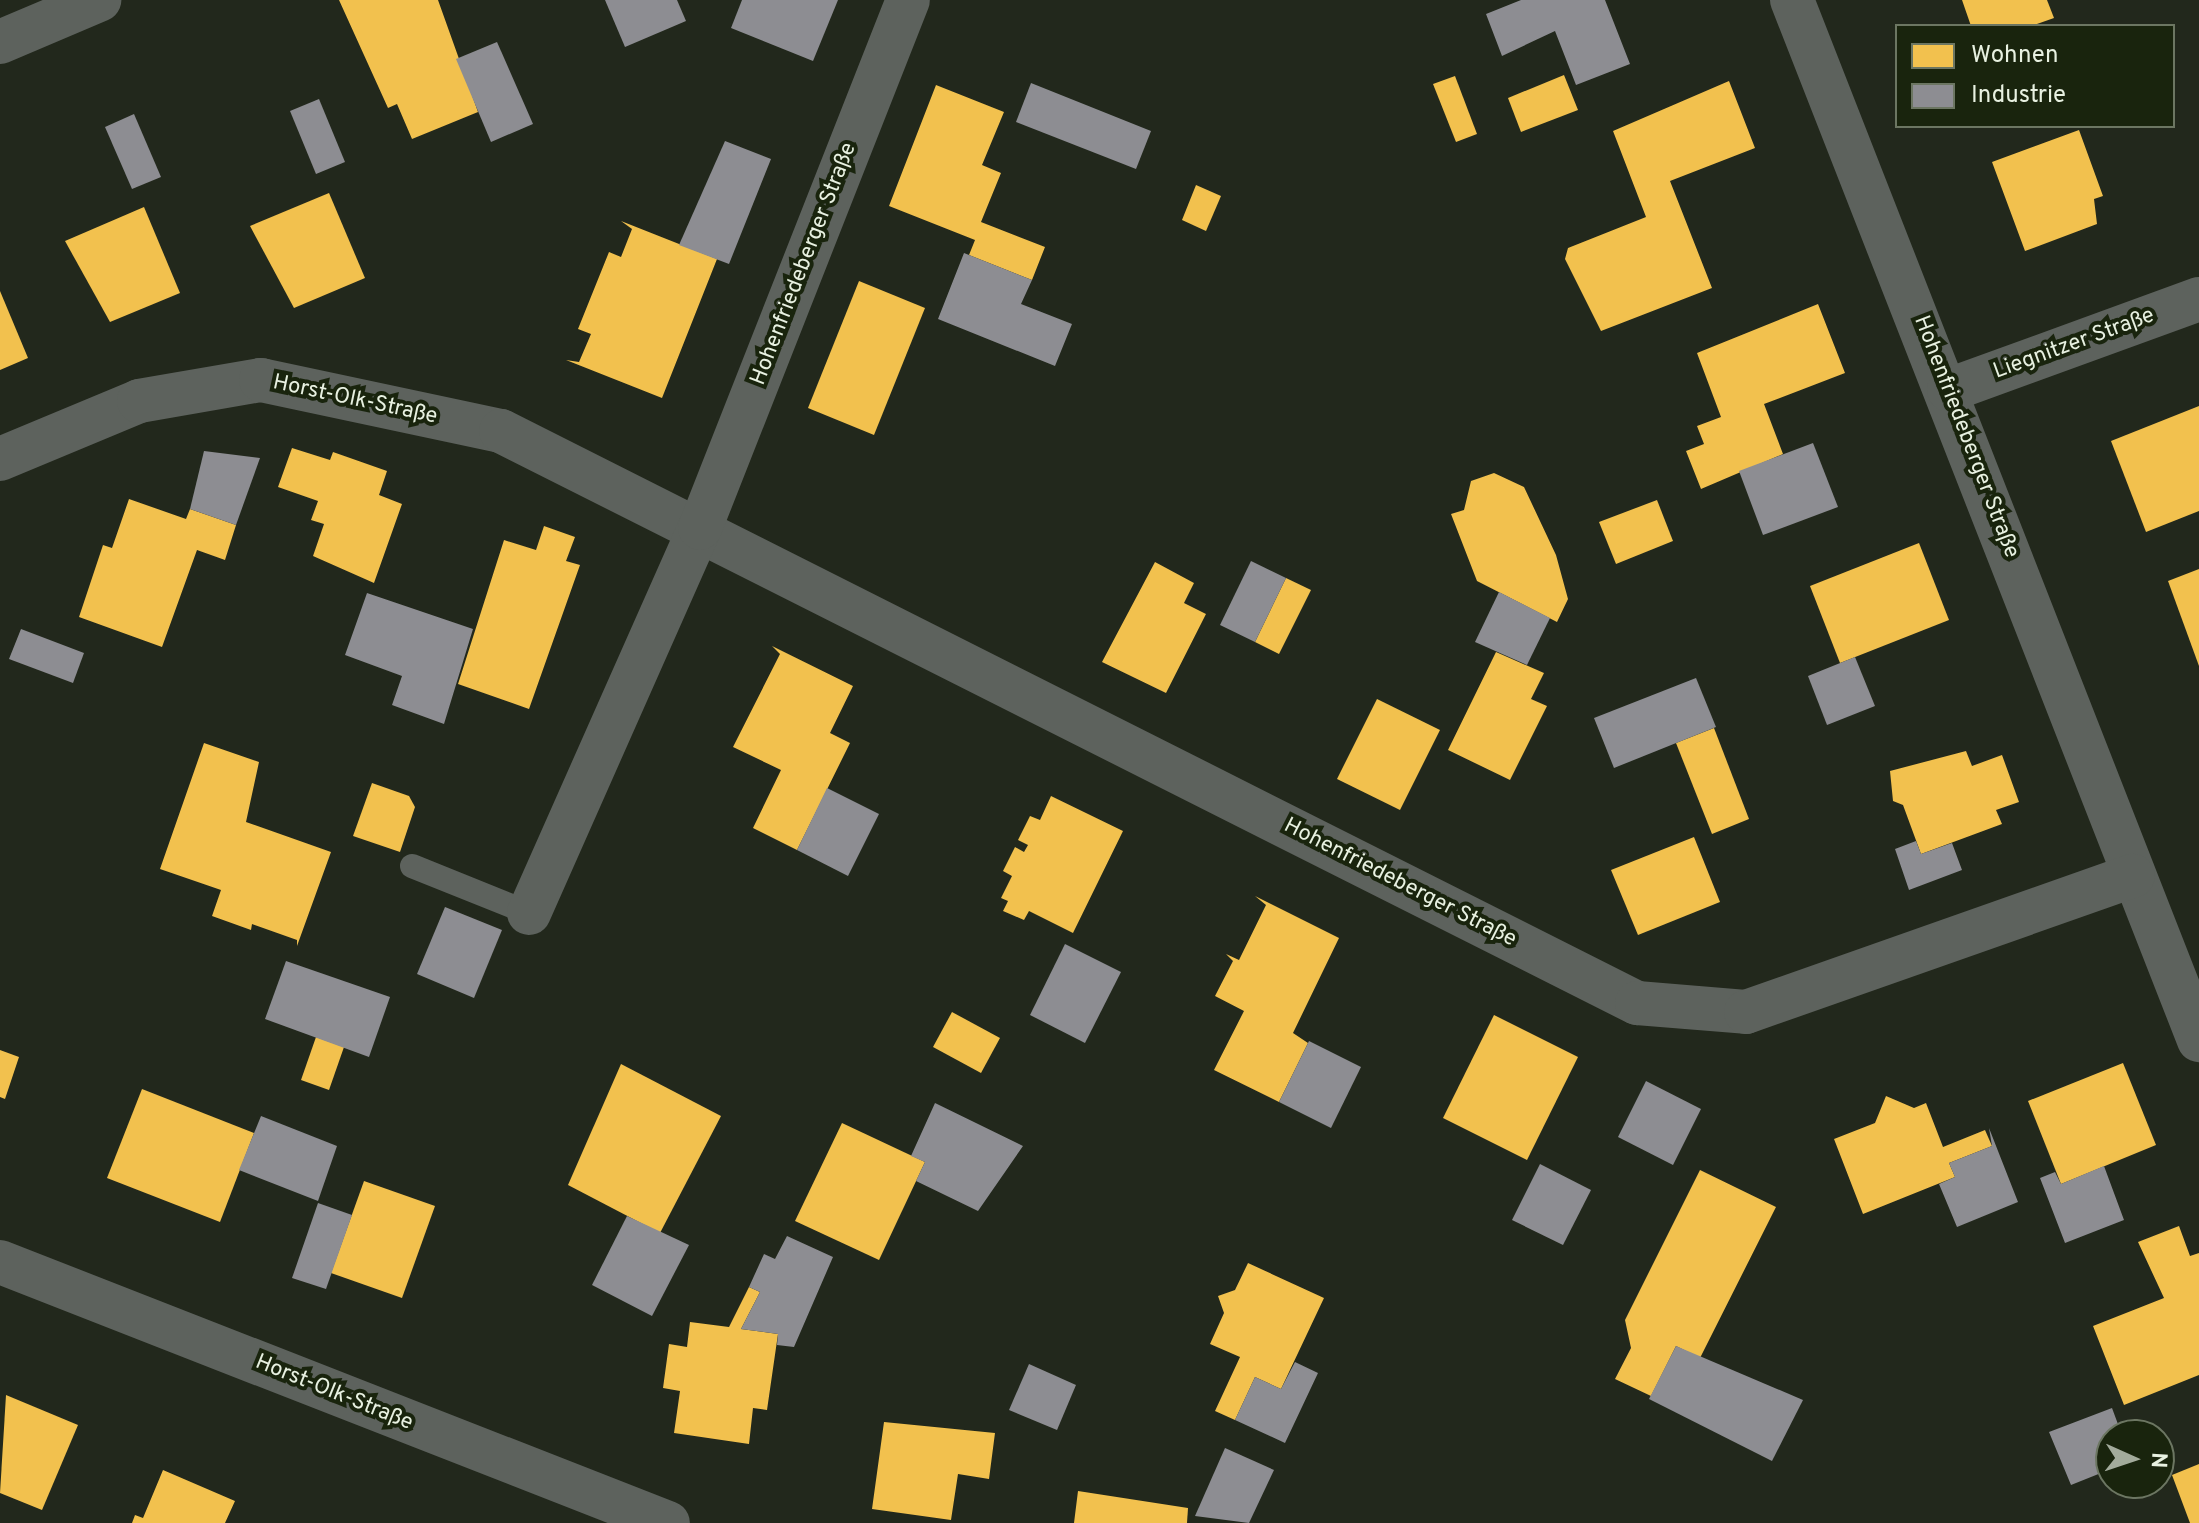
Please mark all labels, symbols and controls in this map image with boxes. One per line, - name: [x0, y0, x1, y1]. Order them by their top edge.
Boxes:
- legend: [1895, 24, 2175, 128]
- text: Wohnen: [1971, 41, 2058, 71]
- text: Industrie: [1971, 81, 2066, 111]
- street label: Hohenfriedeberger Straße: [746, 139, 862, 389]
- street label: Liegnitzer Straße: [1990, 303, 2158, 385]
- street label: Hohenfriedeberger Straße: [1908, 312, 2024, 562]
- street label: Horst-Olk-Straße: [270, 370, 440, 430]
- street label: Hohenfriedeberger Straße: [1279, 813, 1521, 953]
- street label: Horst-Olk-Straße: [251, 1349, 417, 1437]
- north arrow: [2095, 1419, 2175, 1499]
- text: N: [2144, 1452, 2171, 1469]

